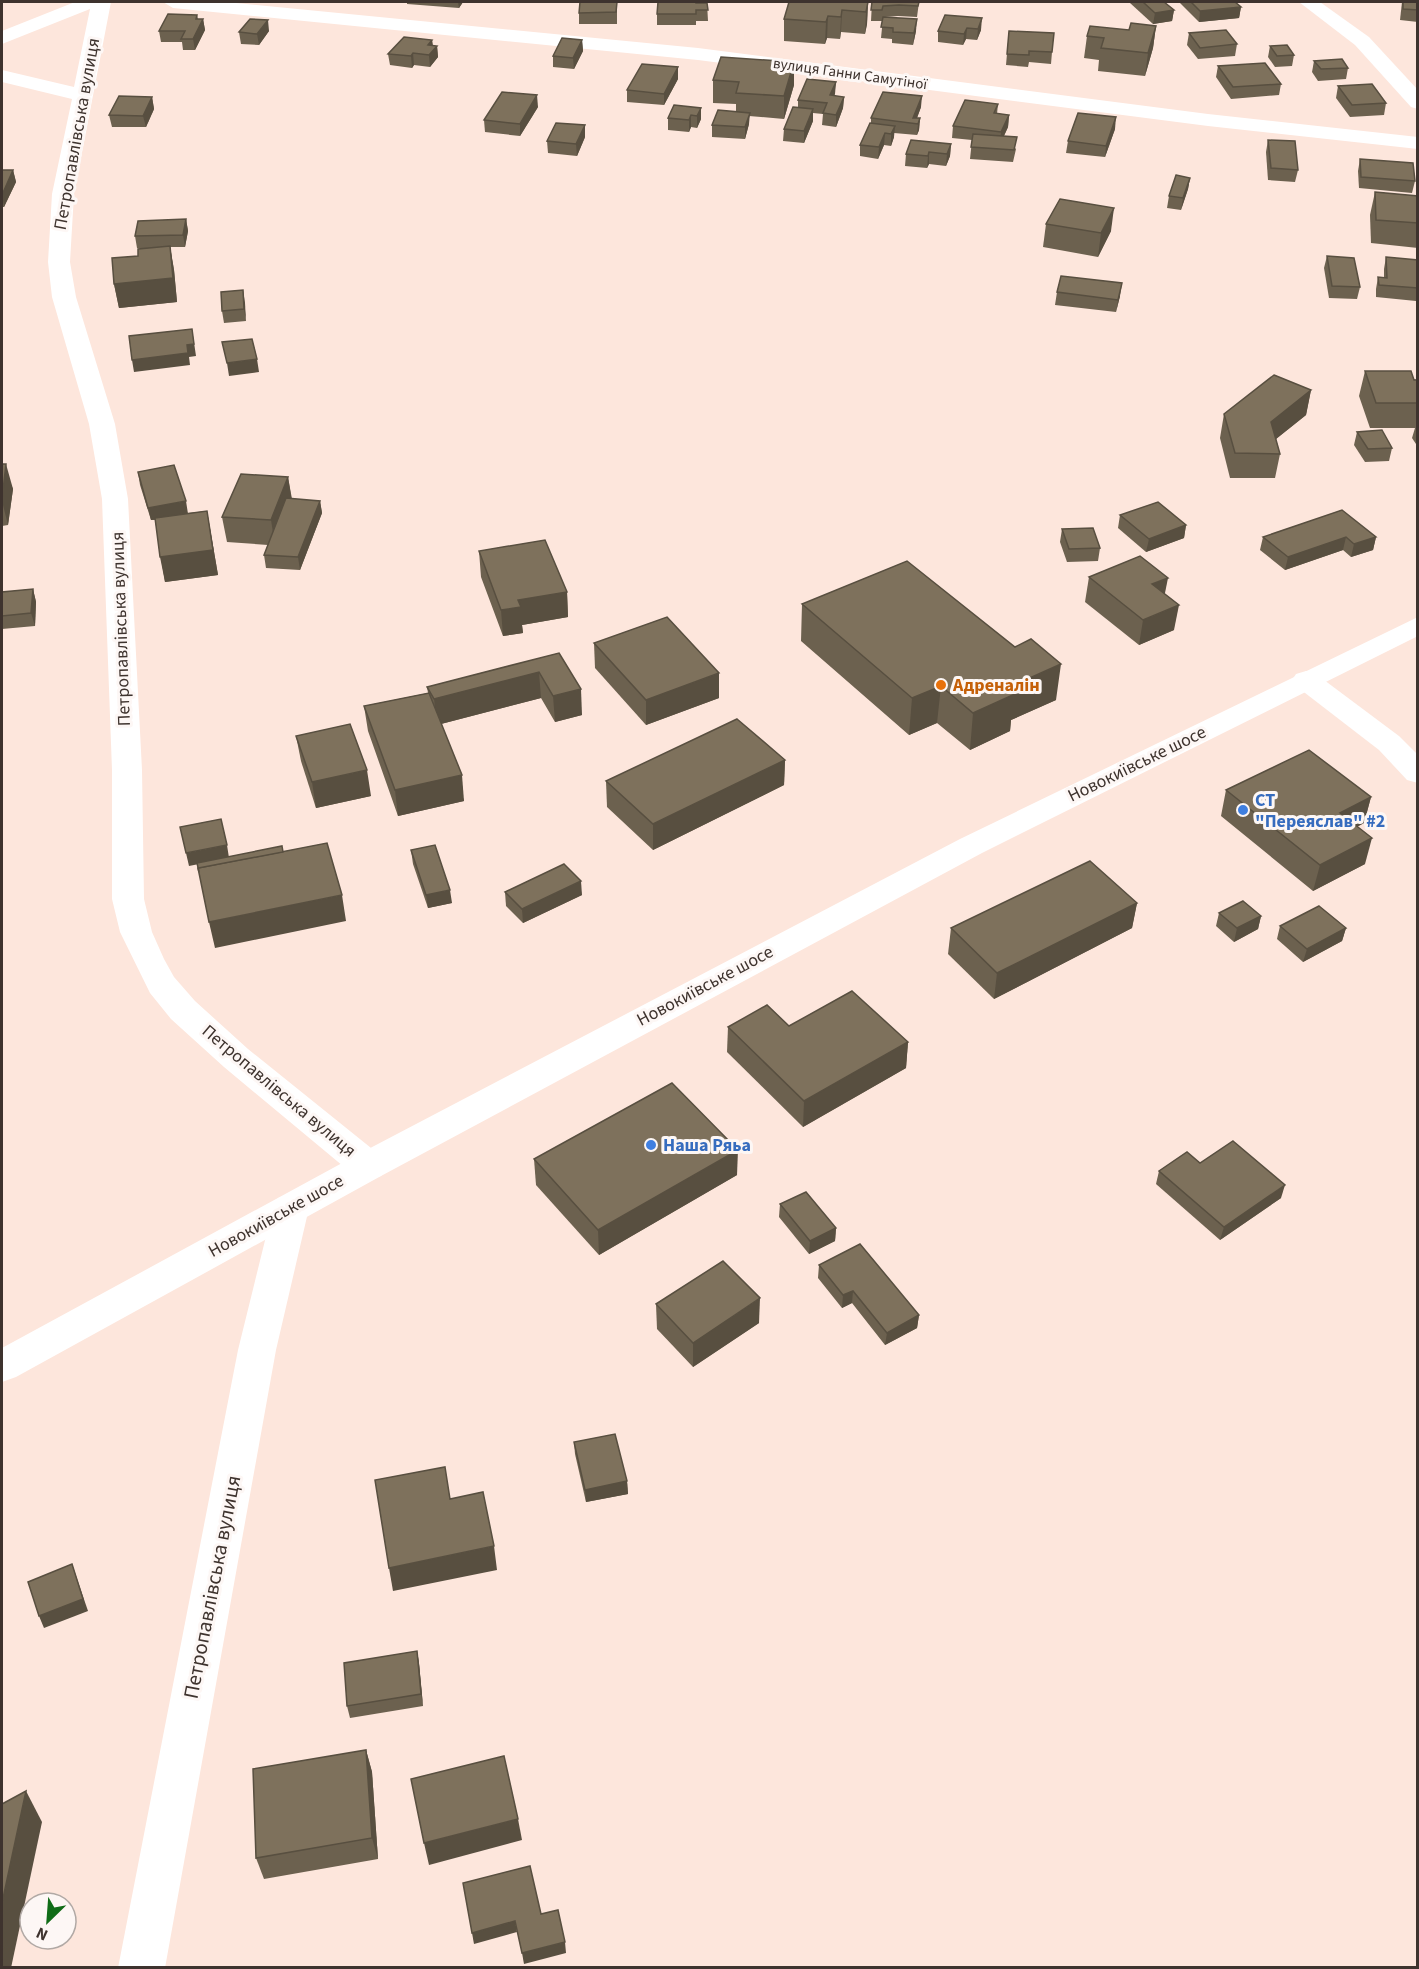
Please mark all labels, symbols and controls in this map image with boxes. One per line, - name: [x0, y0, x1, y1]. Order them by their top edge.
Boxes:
- street label: Петропавлівська вулиця: [48, 36, 106, 232]
- street label: вулиця Ганни Самутіної: [772, 53, 930, 95]
- street label: Петропавлівська вулиця: [105, 531, 137, 727]
- place label: Адреналін: [952, 673, 1040, 698]
- marker: Адреналін: [934, 678, 948, 692]
- street label: Новокиївське шосе: [1064, 720, 1210, 808]
- place label: СТ "Переяслав" #2: [1255, 788, 1385, 834]
- marker: СТ "Переяслав" #2: [1236, 803, 1250, 817]
- street label: Новокиївське шосе: [632, 939, 778, 1033]
- street label: Петропавлівська вулиця: [196, 1019, 362, 1163]
- place label: Наша Ряьа: [663, 1133, 751, 1158]
- marker: Наша Ряьа: [644, 1138, 658, 1152]
- street label: Новокиївське шосе: [204, 1168, 348, 1264]
- street label: Петропавлівська вулиця: [176, 1473, 248, 1701]
- north arrow: [18, 1891, 78, 1951]
- text: N: [33, 1921, 52, 1946]

